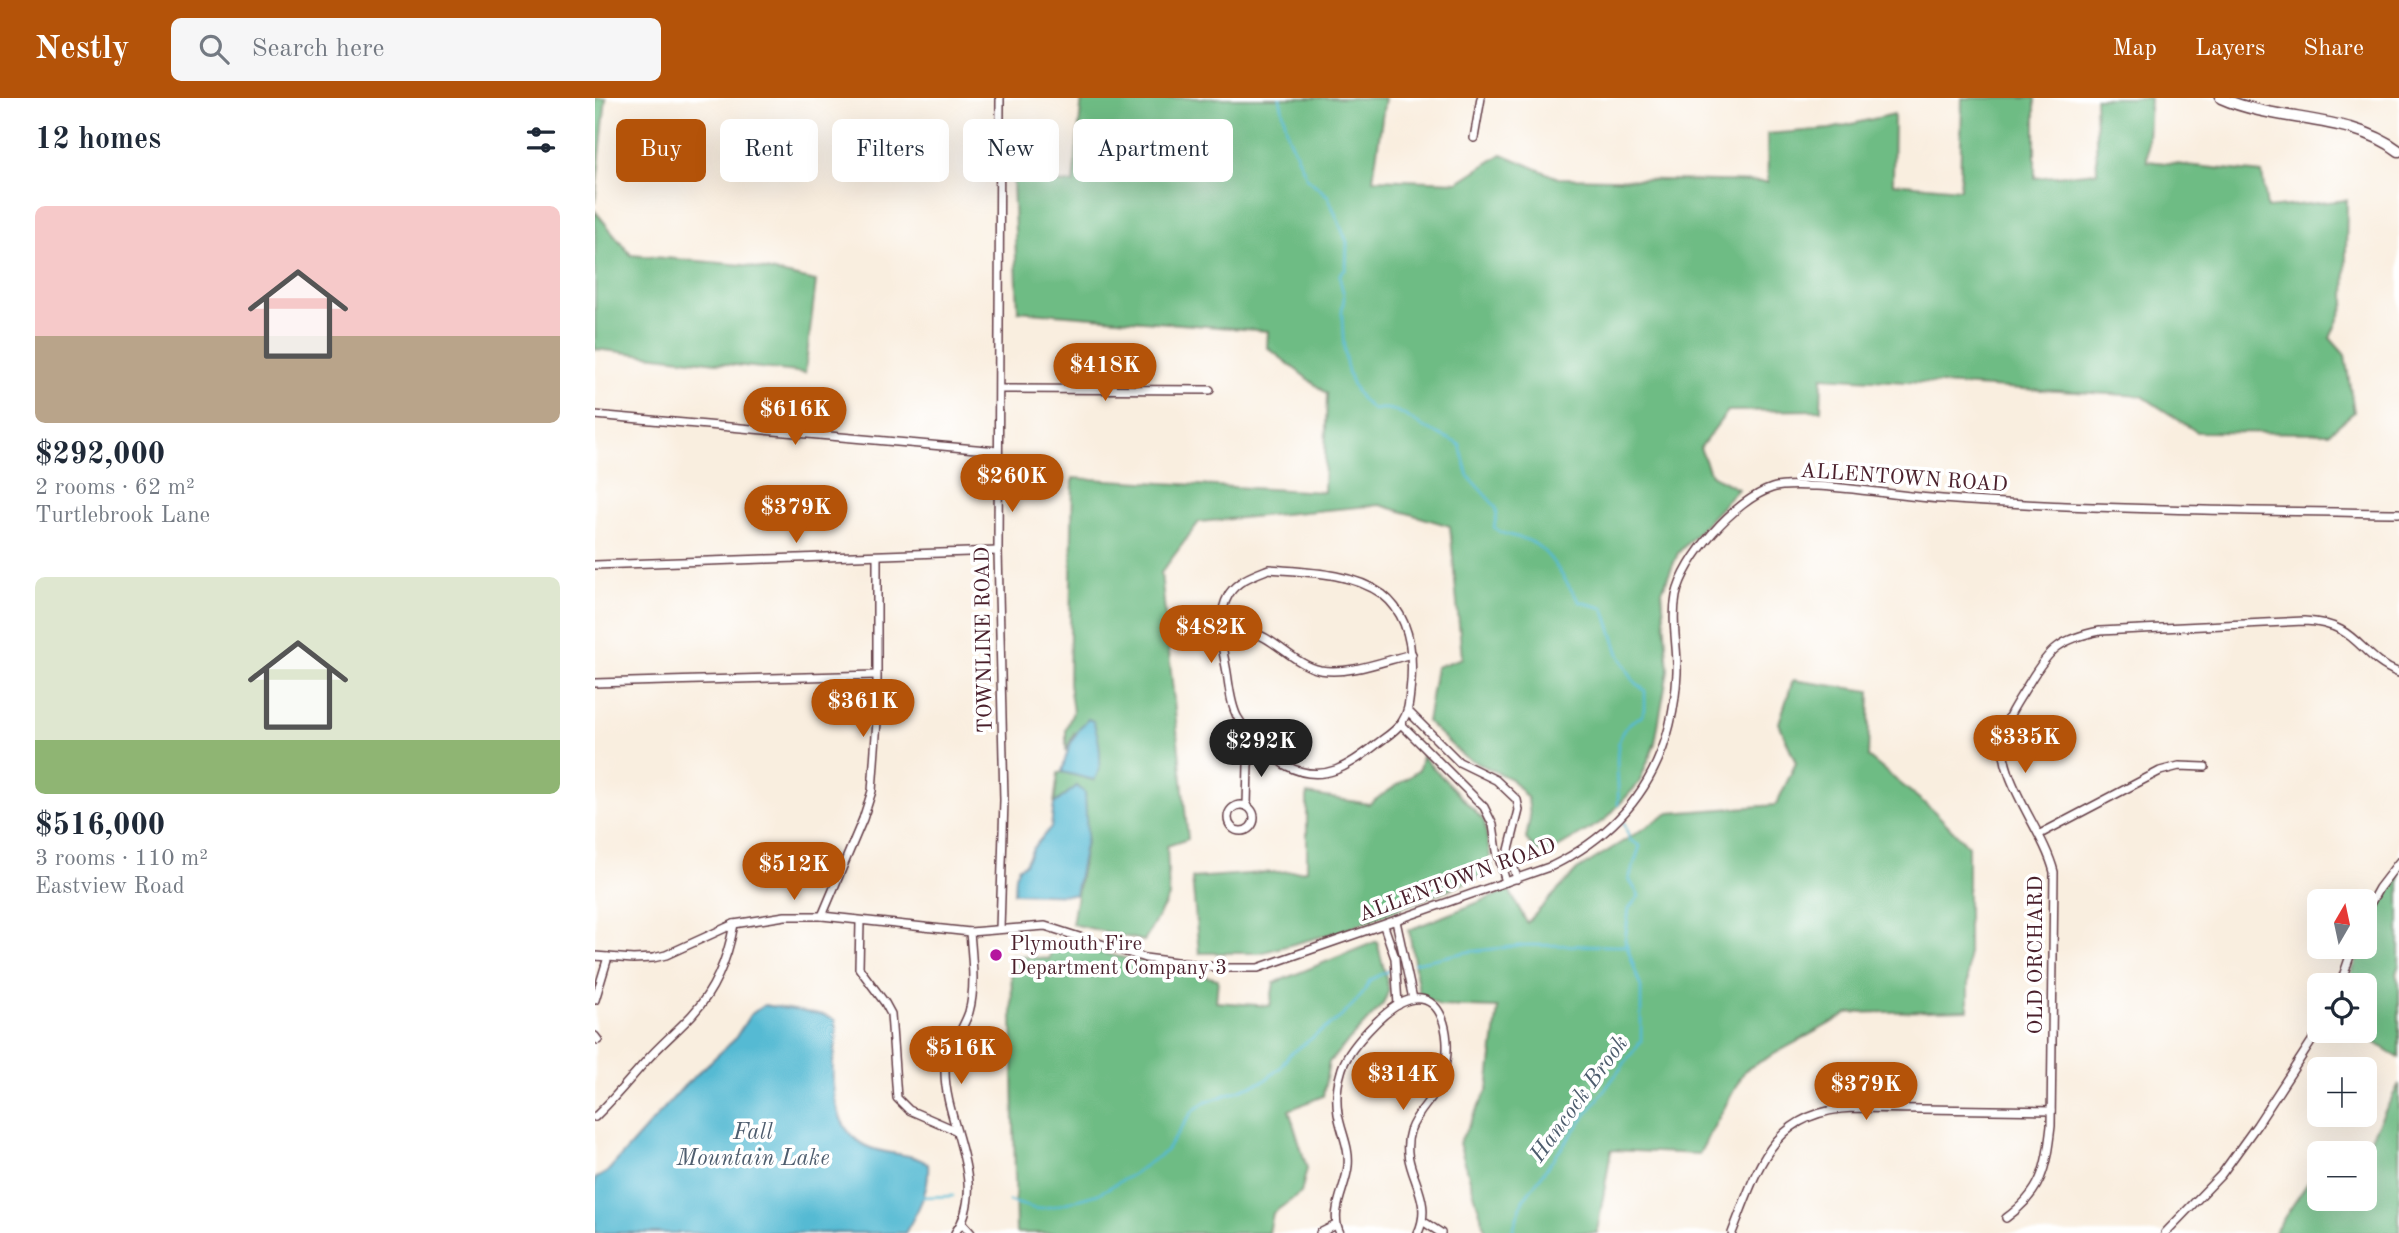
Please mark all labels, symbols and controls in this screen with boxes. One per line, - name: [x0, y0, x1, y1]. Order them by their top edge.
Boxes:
- search box: [171, 18, 661, 81]
- icon: search: [195, 30, 233, 68]
- text: Nestly: [35, 33, 129, 66]
- text: Search here: [251, 36, 385, 62]
- text: Map: [2113, 37, 2157, 61]
- text: Layers: [2195, 37, 2265, 61]
- text: Share: [2303, 37, 2364, 61]
- chip: Buy: [616, 119, 706, 182]
- chip: Rent: [720, 119, 818, 182]
- chip: Filters: [832, 119, 949, 182]
- chip: New: [963, 119, 1059, 182]
- chip: Apartment: [1073, 119, 1233, 182]
- icon: filters: [522, 121, 560, 159]
- text: 12 homes: [35, 125, 161, 155]
- icon: home: [235, 251, 361, 377]
- pin: $418K: [1056, 344, 1154, 403]
- text: $418K: [1069, 354, 1141, 377]
- pin: $616K: [746, 388, 844, 447]
- text: $616K: [759, 398, 831, 421]
- text: $292,000: [35, 440, 165, 470]
- pin: $260K: [963, 454, 1061, 514]
- street label: ALLENTOWN ROAD: [1799, 461, 2008, 496]
- text: $260K: [976, 465, 1048, 488]
- text: 2 rooms · 62 m²: [35, 476, 195, 499]
- pin: $379K: [747, 486, 845, 545]
- text: $379K: [760, 496, 832, 519]
- text: Turtlebrook Lane: [35, 504, 210, 527]
- street label: TOWNLINE ROAD: [972, 547, 997, 733]
- pin: $482K: [1162, 606, 1260, 665]
- text: $482K: [1175, 616, 1247, 639]
- icon: home: [235, 622, 361, 748]
- pin: $361K: [814, 680, 912, 739]
- text: $361K: [827, 690, 899, 713]
- pin: $335K: [1976, 716, 2074, 775]
- pin: $292K: [1212, 720, 1310, 779]
- text: $335K: [1989, 726, 2061, 749]
- text: $292K: [1225, 730, 1297, 753]
- text: $516,000: [35, 811, 165, 841]
- street label: ALLENTOWN ROAD: [1356, 835, 1559, 926]
- pin: $512K: [745, 842, 843, 902]
- text: 3 rooms · 110 m²: [35, 847, 208, 870]
- text: $512K: [758, 853, 830, 876]
- text: Eastview Road: [35, 875, 185, 898]
- street label: OLD ORCHARD: [2026, 876, 2047, 1034]
- north arrow: [2307, 889, 2377, 959]
- map controls: [2307, 889, 2377, 1211]
- place label: Plymouth Fire Department Company 3: [1010, 934, 1227, 979]
- marker: Plymouth Fire Department Company 3: [988, 947, 1004, 963]
- button: locate: [2307, 973, 2377, 1043]
- pin: $516K: [912, 1026, 1010, 1086]
- water label: Hancock Brook: [1525, 1031, 1633, 1167]
- text: $516K: [925, 1037, 997, 1060]
- pin: $314K: [1354, 1052, 1452, 1112]
- button: +: [2307, 1057, 2377, 1127]
- pin: $379K: [1817, 1062, 1915, 1122]
- text: $314K: [1367, 1063, 1439, 1086]
- text: $379K: [1830, 1073, 1902, 1096]
- water label: Fall Mountain Lake: [675, 1121, 830, 1170]
- button: −: [2307, 1141, 2377, 1211]

